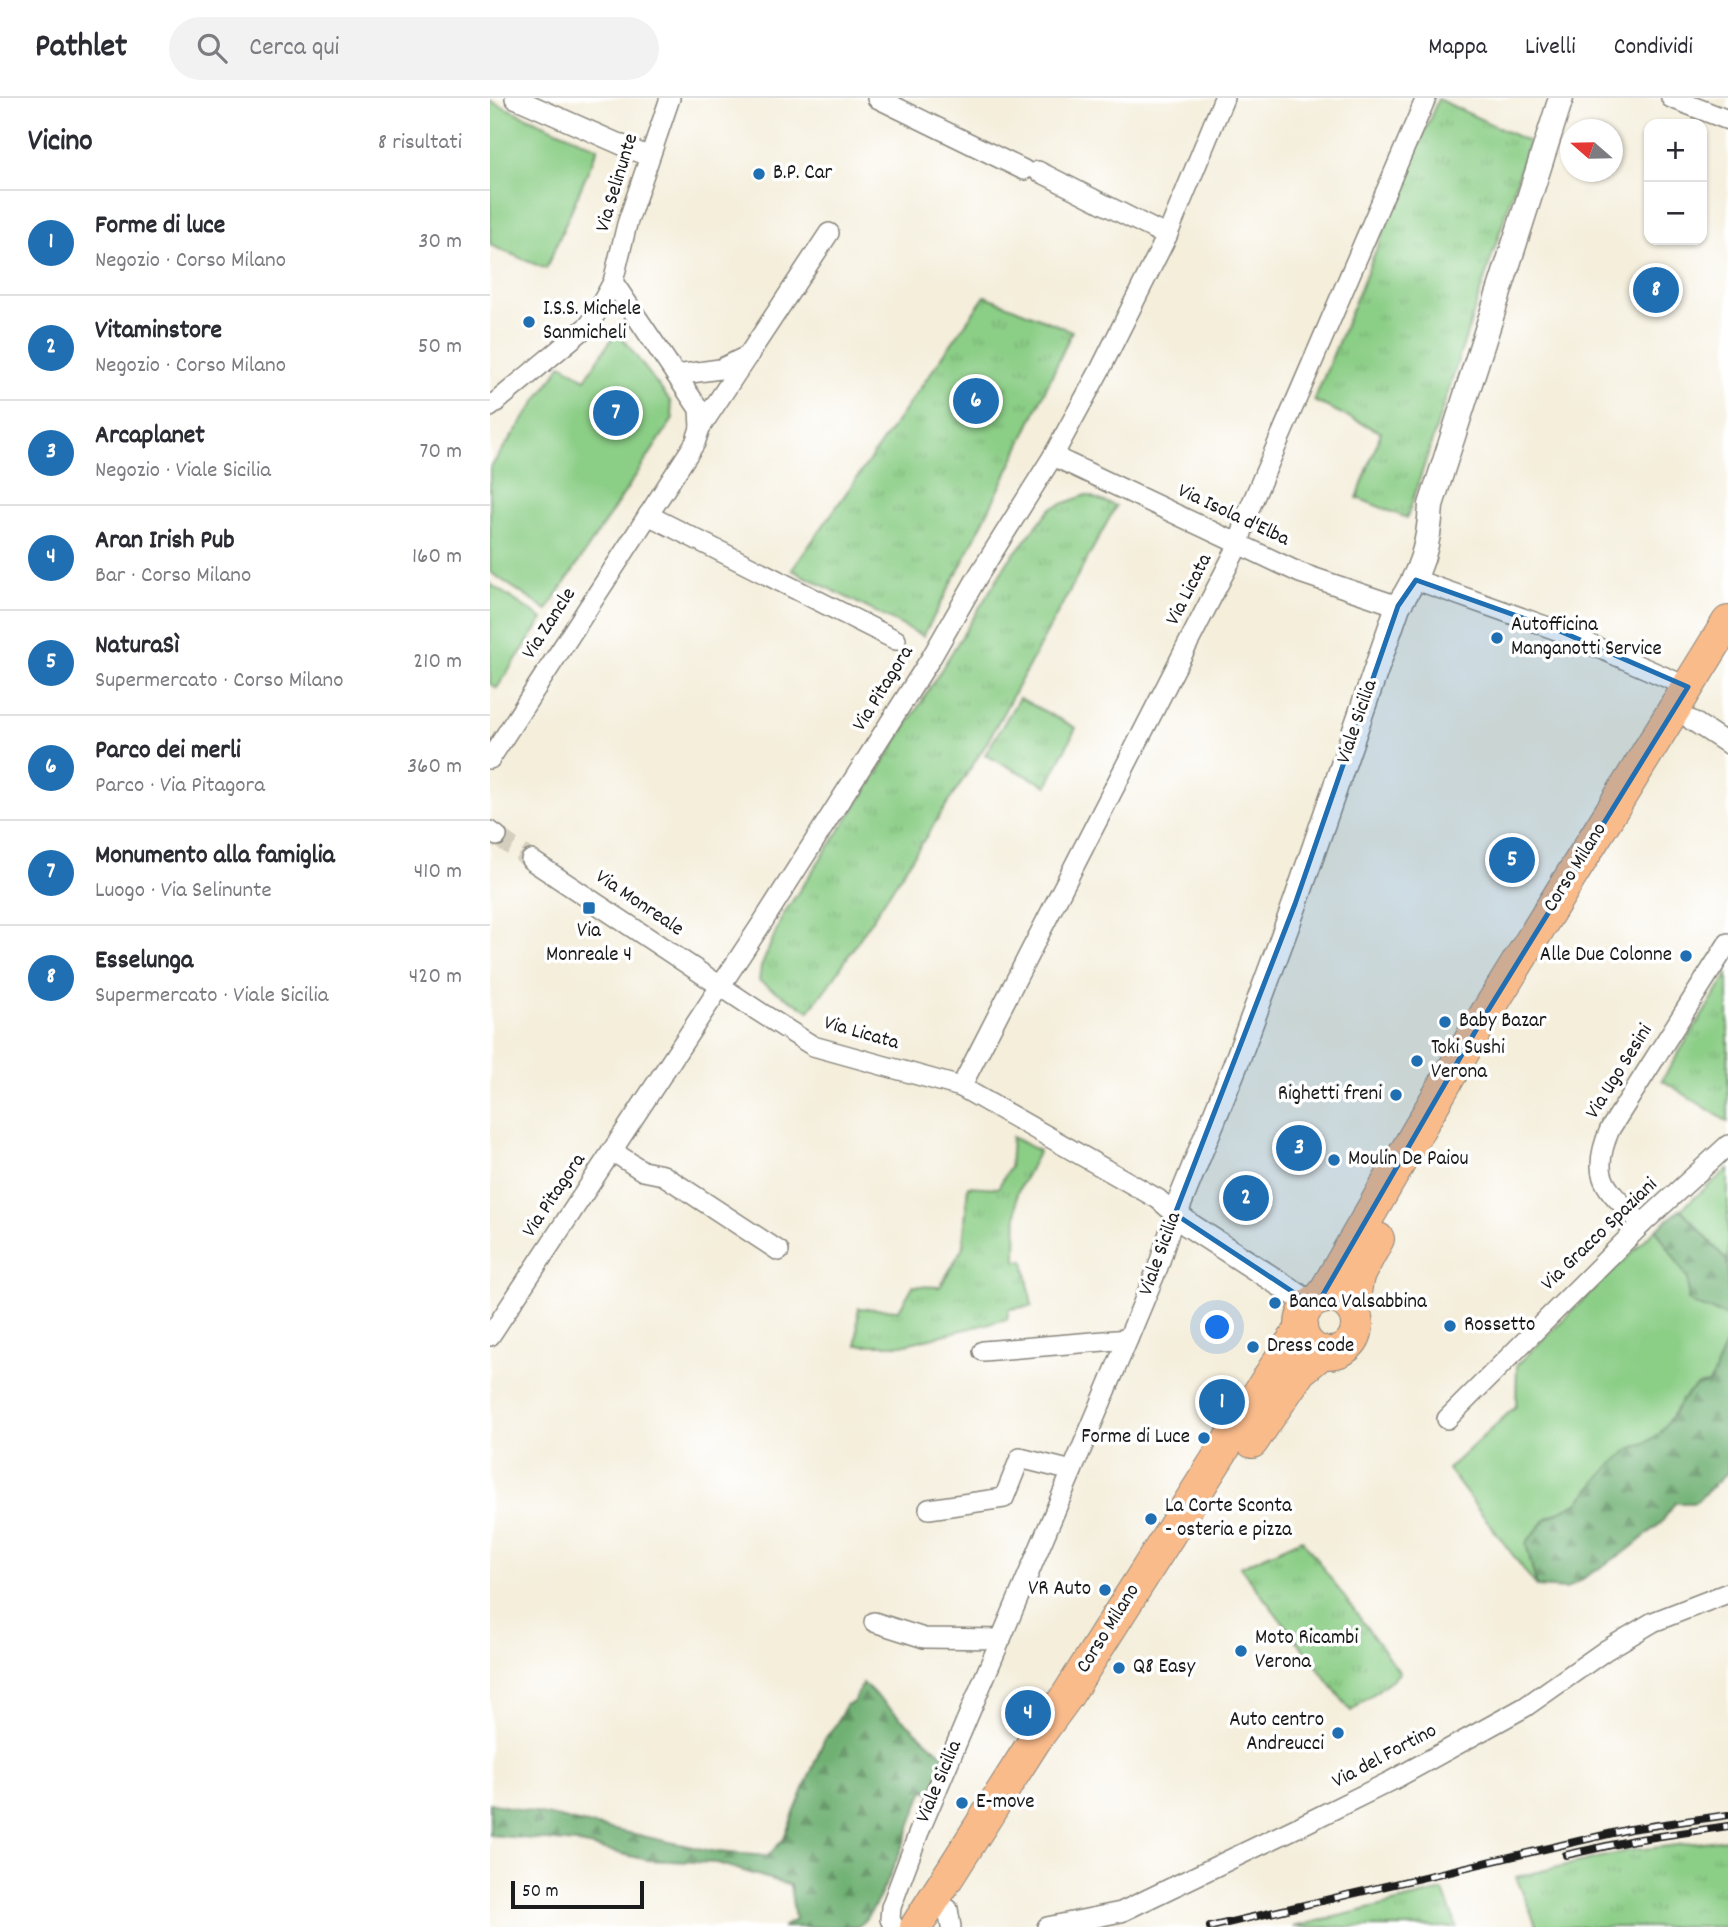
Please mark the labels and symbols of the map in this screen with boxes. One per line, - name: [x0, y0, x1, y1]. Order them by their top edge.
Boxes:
- north arrow: [1560, 119, 1623, 182]
- street label: Via Selinunte: [589, 130, 647, 236]
- place label: B.P. Car: [773, 159, 832, 189]
- marker: B.P. Car: [751, 166, 767, 182]
- pin: 8: [1633, 264, 1679, 316]
- place label: I.S.S. Michele Sanmicheli: [543, 295, 641, 349]
- marker: I.S.S. Michele Sanmicheli: [521, 314, 537, 330]
- pin: 6: [953, 375, 999, 427]
- pin: 7: [593, 387, 639, 439]
- street label: Via Isola d'Elba: [1172, 477, 1295, 556]
- street label: Via Licata: [1159, 548, 1221, 631]
- street label: Via Zancle: [516, 582, 584, 666]
- place label: Autofficina Manganotti Service: [1511, 611, 1662, 665]
- marker: Autofficina Manganotti Service: [1489, 630, 1505, 646]
- street label: Via Pitagora: [846, 639, 923, 738]
- street label: Viale Sicilia: [1330, 675, 1387, 768]
- street label: Corso Milano: [1537, 817, 1615, 919]
- pin: 5: [1489, 834, 1535, 886]
- street label: Via Monreale: [589, 863, 689, 945]
- marker: Via Monreale 4: [581, 900, 597, 916]
- place label: Via Monreale 4: [546, 917, 632, 971]
- place label: Alle Due Colonne: [1540, 941, 1672, 971]
- marker: Alle Due Colonne: [1678, 948, 1694, 964]
- place label: Baby Bazar: [1459, 1007, 1547, 1037]
- street label: Via Licata: [820, 1009, 903, 1059]
- marker: Baby Bazar: [1437, 1014, 1453, 1030]
- street label: Via Ugo Sesini: [1579, 1019, 1661, 1125]
- place label: Toki Sushi Verona: [1431, 1034, 1505, 1088]
- marker: Toki Sushi Verona: [1409, 1053, 1425, 1069]
- place label: Righetti freni: [1278, 1080, 1382, 1110]
- marker: Righetti freni: [1388, 1087, 1404, 1103]
- pin: 3: [1276, 1122, 1322, 1174]
- place label: Moulin De Paiou: [1348, 1145, 1469, 1175]
- street label: Via Pitagora: [516, 1147, 595, 1244]
- marker: Moulin De Paiou: [1326, 1152, 1342, 1168]
- street label: Via Gracco Spaziani: [1535, 1171, 1665, 1299]
- pin: 2: [1223, 1172, 1269, 1224]
- street label: Viale Sicilia: [1132, 1207, 1190, 1300]
- place label: Banca Valsabbina: [1289, 1288, 1428, 1318]
- marker: Banca Valsabbina: [1267, 1295, 1283, 1311]
- your location: [1200, 1310, 1234, 1344]
- place label: Rossetto: [1464, 1311, 1535, 1341]
- marker: Rossetto: [1442, 1318, 1458, 1334]
- place label: Dress code: [1267, 1332, 1354, 1362]
- marker: Dress code: [1245, 1339, 1261, 1355]
- pin: 1: [1199, 1376, 1245, 1428]
- place label: Forme di Luce: [1081, 1423, 1190, 1453]
- marker: Forme di Luce: [1196, 1430, 1212, 1446]
- place label: La Corte Sconta - osteria e pizza: [1165, 1492, 1293, 1546]
- marker: La Corte Sconta - osteria e pizza: [1143, 1511, 1159, 1527]
- place label: VR Auto: [1028, 1575, 1091, 1605]
- street label: Corso Milano: [1070, 1578, 1148, 1680]
- marker: VR Auto: [1097, 1582, 1113, 1598]
- place label: Moto Ricambi Verona: [1255, 1624, 1358, 1678]
- marker: Moto Ricambi Verona: [1233, 1643, 1249, 1659]
- place label: Q8 Easy: [1133, 1653, 1196, 1683]
- marker: Q8 Easy: [1111, 1660, 1127, 1676]
- pin: 4: [1005, 1687, 1051, 1739]
- place label: Auto centro Andreucci: [1229, 1706, 1324, 1760]
- street label: Via del Fortino: [1327, 1717, 1443, 1797]
- marker: Auto centro Andreucci: [1330, 1725, 1346, 1741]
- street label: Viale Sicilia: [909, 1735, 971, 1828]
- place label: E-move: [976, 1788, 1035, 1818]
- marker: E-move: [954, 1795, 970, 1811]
- scale bar: [511, 1878, 644, 1910]

